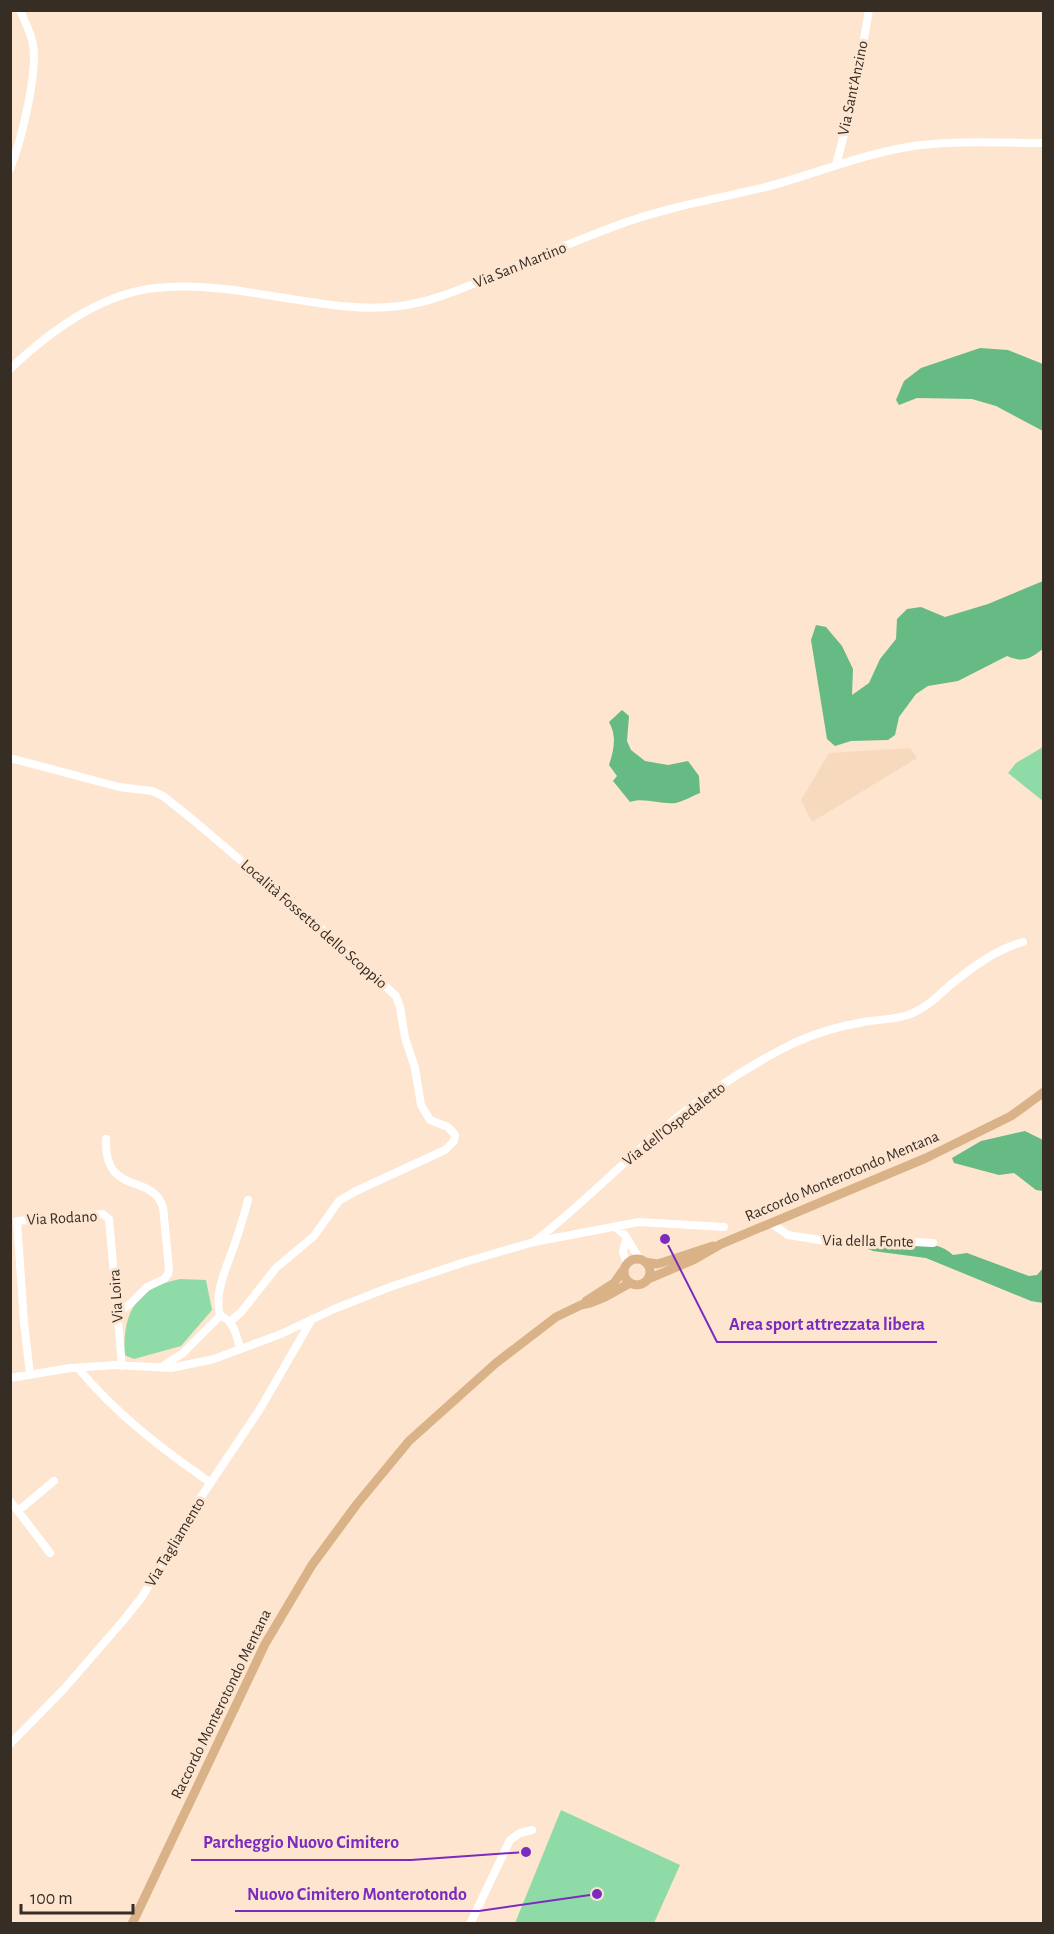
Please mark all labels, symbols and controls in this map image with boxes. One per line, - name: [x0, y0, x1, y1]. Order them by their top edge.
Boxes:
- street label: Via Sant'Anzino: [835, 39, 871, 137]
- street label: Via San Martino: [471, 239, 569, 291]
- street label: Località Fossetto dello Scoppio: [238, 856, 390, 992]
- street label: Via dell'Ospedaletto: [620, 1079, 728, 1169]
- street label: Raccordo Monterotondo Mentana: [743, 1128, 941, 1224]
- street label: Via Rodano: [26, 1208, 98, 1228]
- street label: Via della Fonte: [822, 1232, 914, 1250]
- street label: Via Loira: [106, 1269, 126, 1323]
- callout: Area sport attrezzata libera: [717, 1306, 937, 1342]
- text: Area sport attrezzata libera: [729, 1316, 925, 1334]
- street label: Via Tagliamento: [142, 1494, 208, 1589]
- street label: Raccordo Monterotondo Mentana: [168, 1607, 274, 1801]
- callout: Parcheggio Nuovo Cimitero: [191, 1824, 411, 1860]
- text: Parcheggio Nuovo Cimitero: [203, 1834, 399, 1852]
- callout: Nuovo Cimitero Monterotondo: [235, 1875, 479, 1911]
- scale bar: [21, 1877, 134, 1915]
- text: Nuovo Cimitero Monterotondo: [247, 1886, 467, 1904]
- text: 100 m: [30, 1890, 73, 1908]

